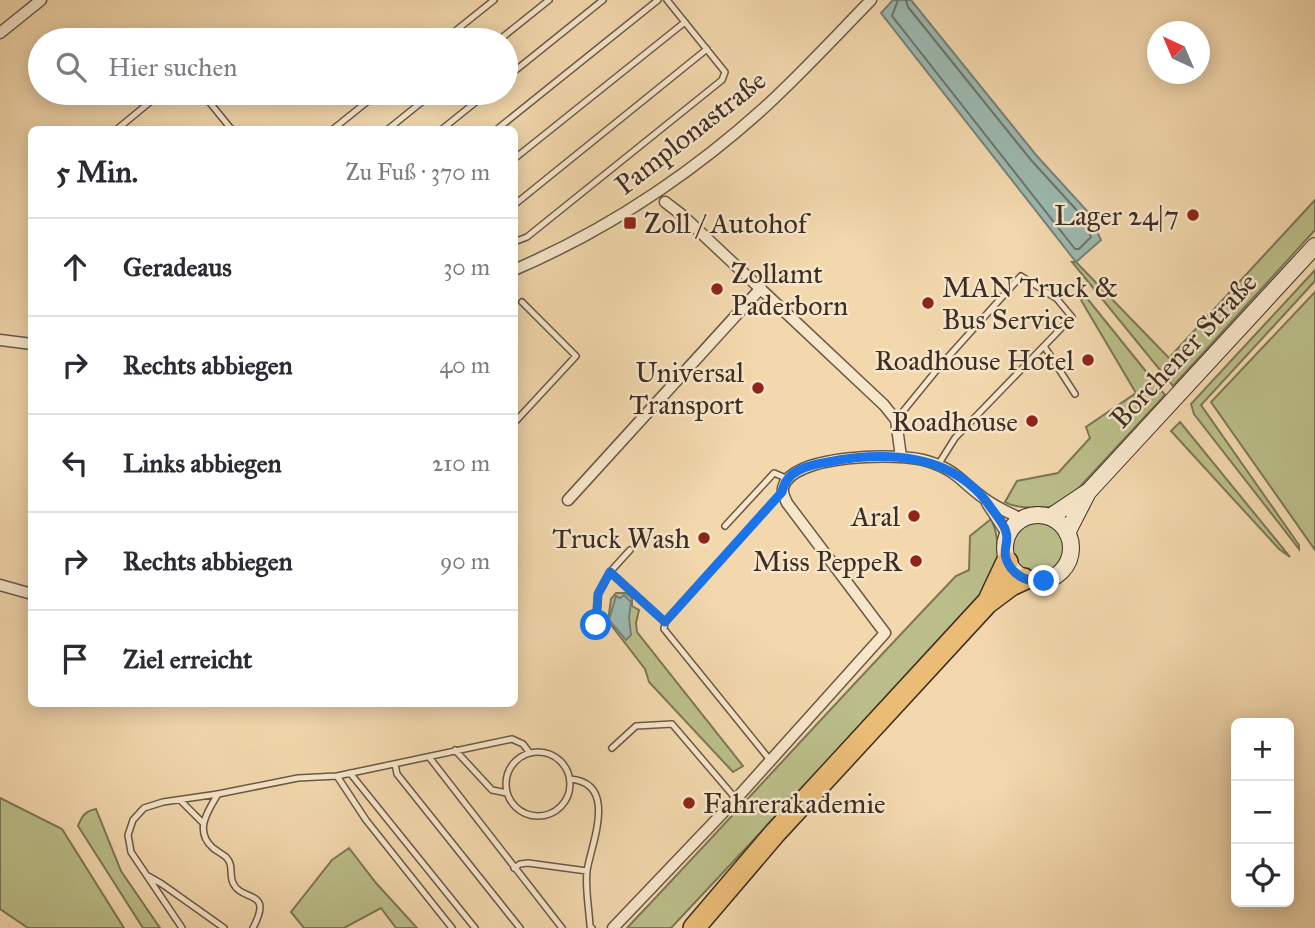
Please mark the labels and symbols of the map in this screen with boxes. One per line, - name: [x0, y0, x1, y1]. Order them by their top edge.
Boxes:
- north arrow: [1147, 21, 1210, 84]
- street label: Pamplonastraße: [608, 63, 773, 202]
- place label: Lager 24|7: [1054, 198, 1179, 233]
- place label: Zoll / Autohof: [644, 206, 812, 241]
- marker: Lager 24|7: [1185, 207, 1201, 223]
- marker: Zoll / Autohof: [622, 215, 638, 231]
- place label: Zollamt Paderborn: [731, 256, 848, 323]
- street label: Borchener Straße: [1102, 265, 1264, 435]
- place label: MAN Truck & Bus Service: [942, 270, 1118, 337]
- marker: Zollamt Paderborn: [709, 281, 725, 297]
- marker: MAN Truck & Bus Service: [920, 295, 936, 311]
- place label: Roadhouse Hotel: [874, 343, 1074, 378]
- marker: Roadhouse Hotel: [1080, 352, 1096, 368]
- place label: Universal Transport: [629, 355, 744, 422]
- marker: Universal Transport: [750, 380, 766, 396]
- place label: Roadhouse: [892, 404, 1018, 439]
- marker: Roadhouse: [1024, 413, 1040, 429]
- place label: Aral: [850, 499, 900, 534]
- marker: Aral: [906, 508, 922, 524]
- place label: Truck Wash: [552, 521, 690, 556]
- marker: Truck Wash: [696, 530, 712, 546]
- place label: Miss PeppeR: [753, 544, 903, 579]
- marker: Miss PeppeR: [908, 553, 924, 569]
- route end: [1028, 565, 1059, 596]
- route start: [580, 609, 611, 640]
- place label: Fahrerakademie: [703, 786, 886, 821]
- marker: Fahrerakademie: [681, 795, 697, 811]

